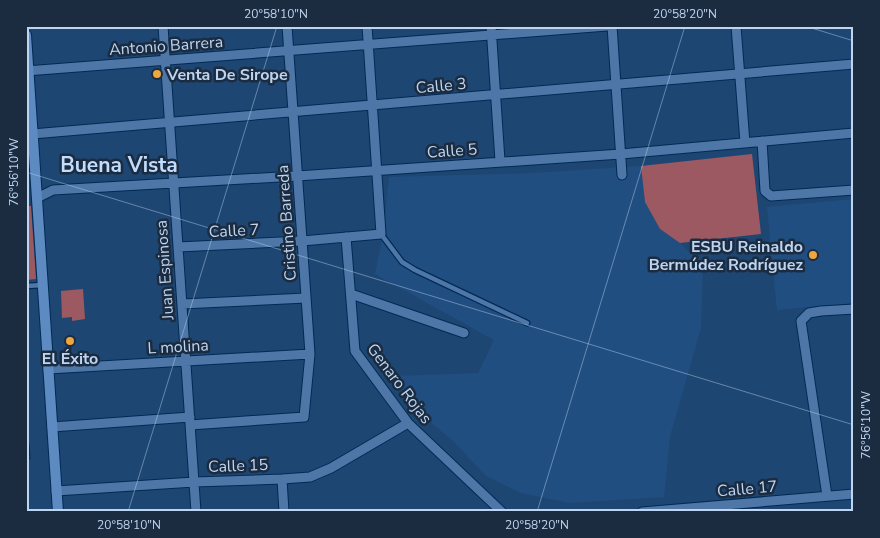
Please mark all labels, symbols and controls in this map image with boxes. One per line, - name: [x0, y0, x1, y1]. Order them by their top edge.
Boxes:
- text: 20°58'10"N: [244, 6, 308, 22]
- text: 20°58'20"N: [653, 6, 717, 22]
- street label: Antonio Barrera: [108, 31, 224, 61]
- place label: Venta De Sirope: [166, 64, 288, 86]
- marker: Venta De Sirope: [151, 68, 163, 80]
- street label: Calle 3: [415, 73, 467, 99]
- text: 76°56'10"W: [6, 138, 22, 206]
- street label: Calle 5: [426, 138, 478, 164]
- district label: Buena Vista: [60, 151, 178, 179]
- street label: Cristino Barreda: [272, 164, 302, 282]
- street label: Juan Espinosa: [151, 219, 180, 322]
- street label: Calle 7: [208, 219, 260, 243]
- place label: ESBU Reinaldo Bermúdez Rodríguez: [649, 236, 803, 276]
- marker: ESBU Reinaldo Bermúdez Rodríguez: [807, 249, 819, 261]
- street label: L molina: [147, 334, 209, 360]
- marker: El Éxito: [64, 335, 76, 347]
- street label: Genaro Rojas: [362, 339, 437, 428]
- place label: El Éxito: [42, 348, 98, 370]
- text: 76°56'10"W: [858, 391, 874, 459]
- street label: Calle 15: [208, 454, 269, 478]
- street label: Calle 17: [716, 475, 778, 503]
- text: 20°58'10"N: [97, 517, 161, 533]
- text: 20°58'20"N: [505, 517, 569, 533]

